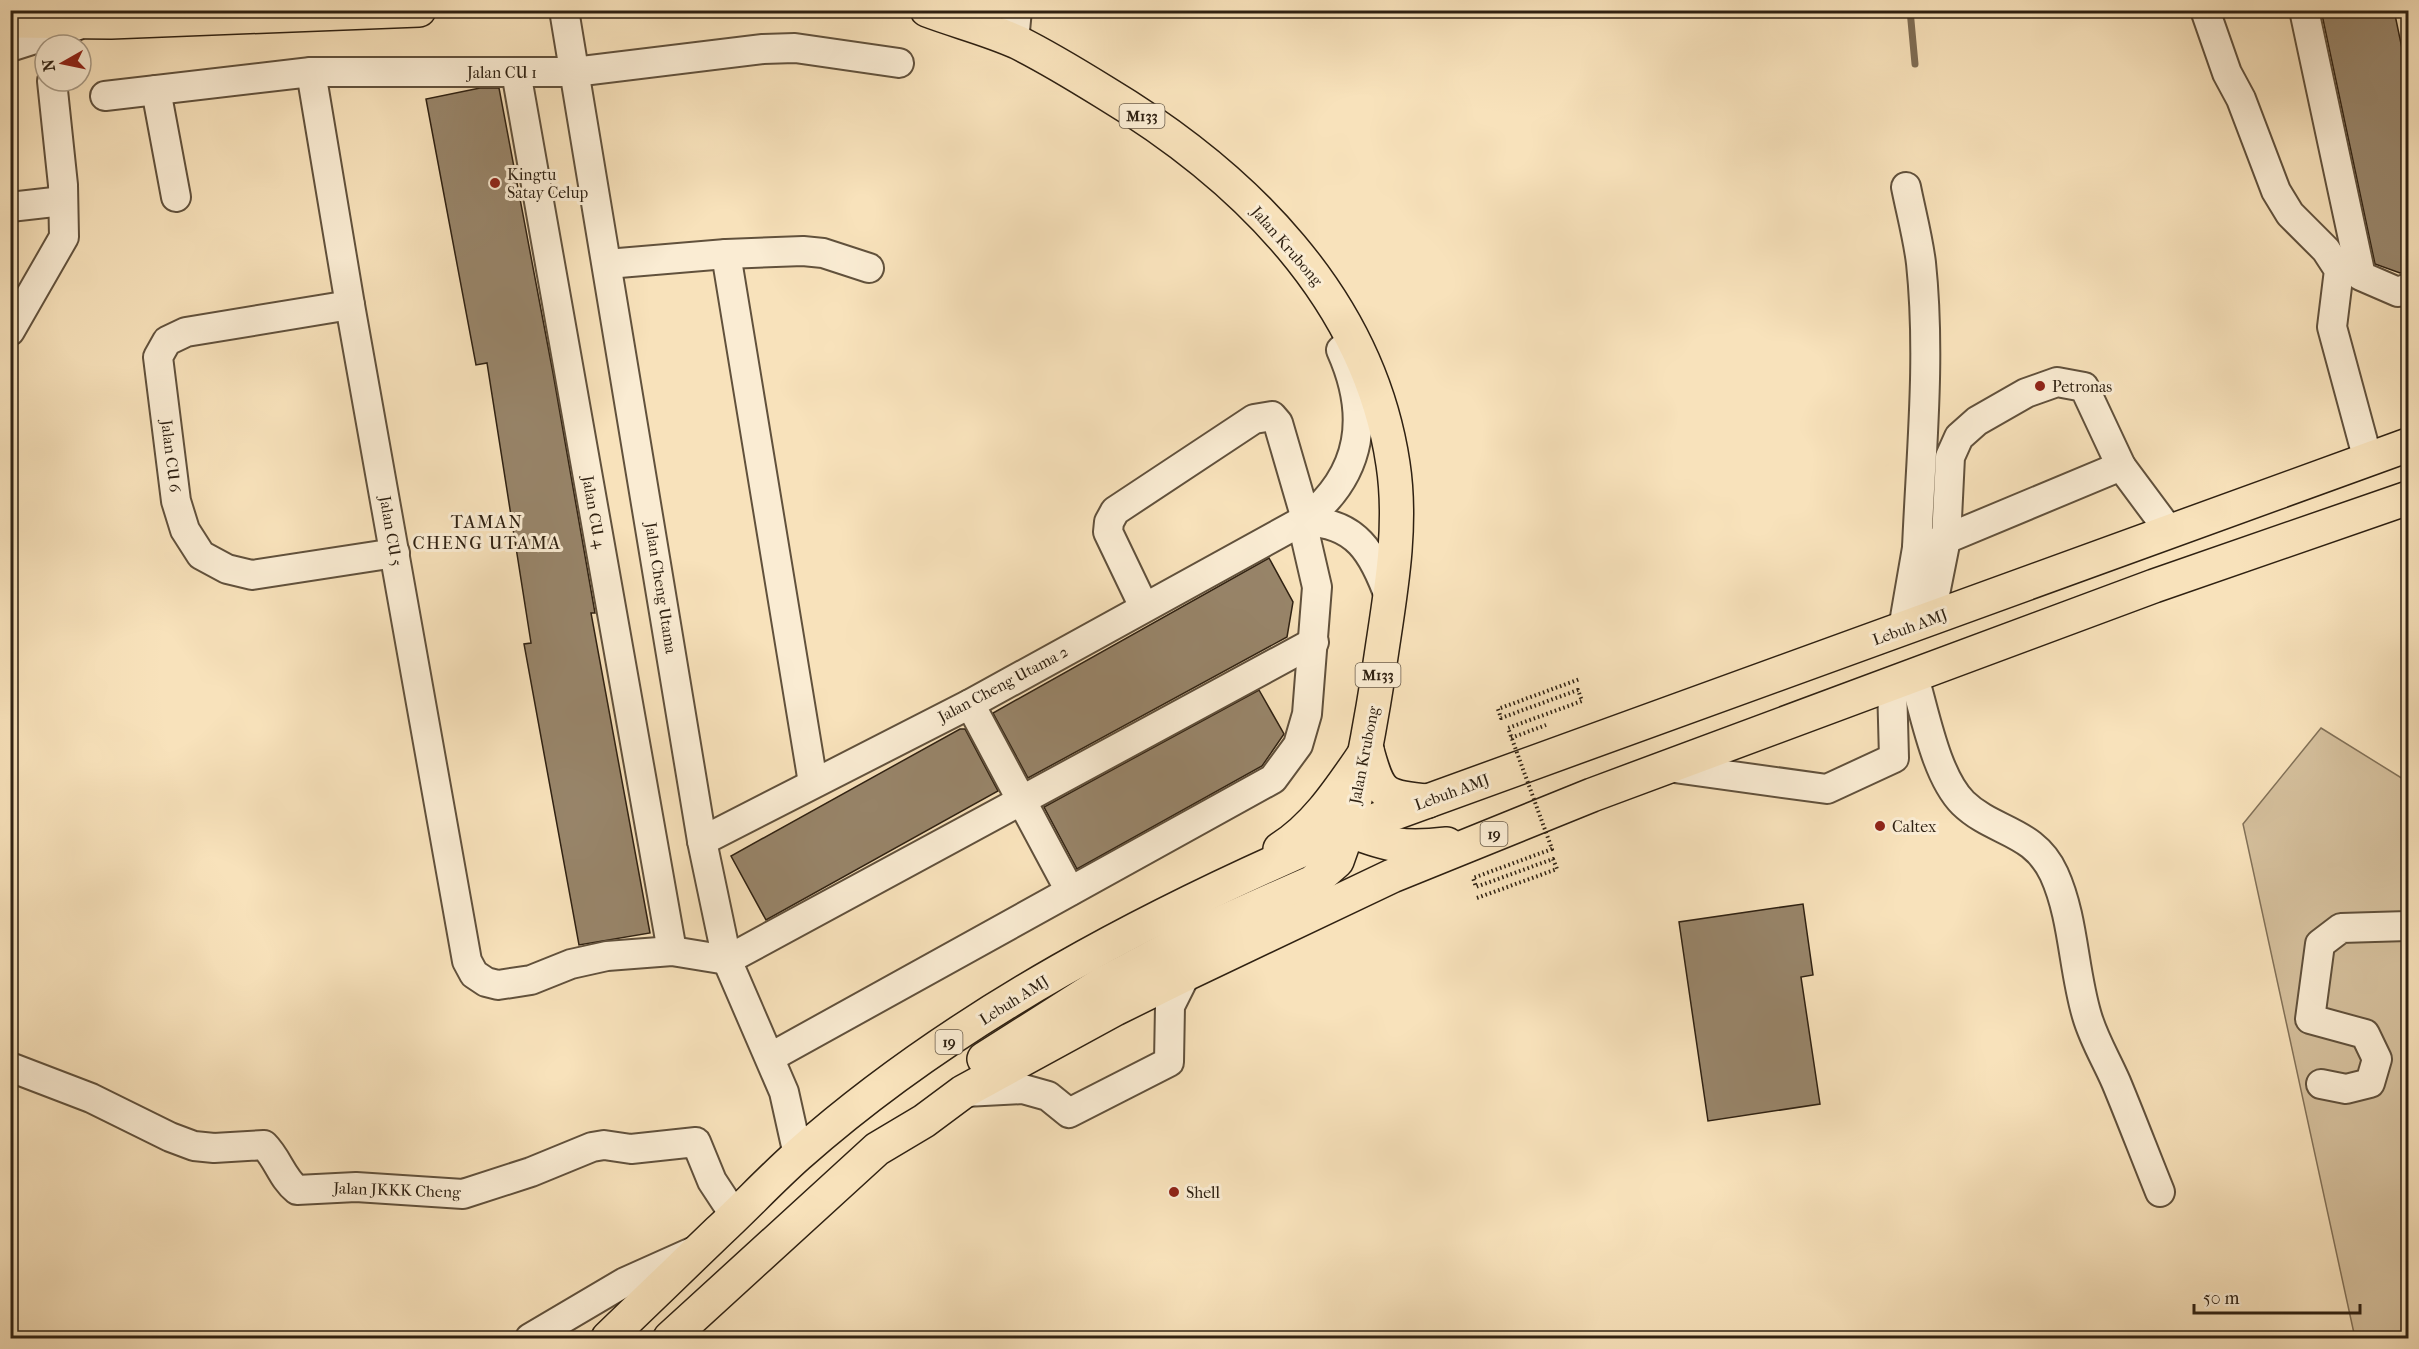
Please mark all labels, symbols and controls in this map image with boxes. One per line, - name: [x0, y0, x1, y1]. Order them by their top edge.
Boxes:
- north arrow: [33, 33, 93, 93]
- text: N: [38, 57, 59, 73]
- street label: Jalan CU 1: [465, 63, 537, 82]
- road number: M133: [1120, 104, 1164, 128]
- place label: Kingtu Satay Celup: [507, 165, 588, 202]
- marker: Kingtu Satay Celup: [488, 176, 502, 190]
- street label: Jalan Krubong: [1246, 201, 1327, 290]
- place label: Petronas: [2052, 377, 2112, 396]
- marker: Petronas: [2033, 379, 2047, 393]
- street label: Jalan CU 6: [157, 417, 185, 494]
- street label: Jalan CU 4: [578, 472, 610, 550]
- street label: Jalan CU 5: [375, 492, 407, 568]
- district label: TAMAN CHENG UTAMA: [412, 512, 562, 554]
- street label: Jalan Cheng Utama: [641, 519, 681, 656]
- street label: Lebuh AMJ: [1870, 605, 1950, 649]
- street label: Jalan Cheng Utama 2: [933, 642, 1071, 727]
- road number: M133: [1356, 663, 1400, 687]
- street label: Jalan Krubong: [1345, 704, 1383, 808]
- street label: Lebuh AMJ: [1412, 770, 1492, 814]
- place label: Caltex: [1892, 817, 1937, 836]
- marker: Caltex: [1873, 819, 1887, 833]
- road number: 19: [1480, 822, 1508, 846]
- street label: Lebuh AMJ: [976, 971, 1052, 1029]
- road number: 19: [936, 1030, 962, 1054]
- street label: Jalan JKKK Cheng: [331, 1178, 461, 1202]
- place label: Shell: [1186, 1183, 1220, 1202]
- marker: Shell: [1167, 1185, 1181, 1199]
- scale bar: [2194, 1277, 2360, 1315]
- text: 50 m: [2203, 1288, 2240, 1309]

